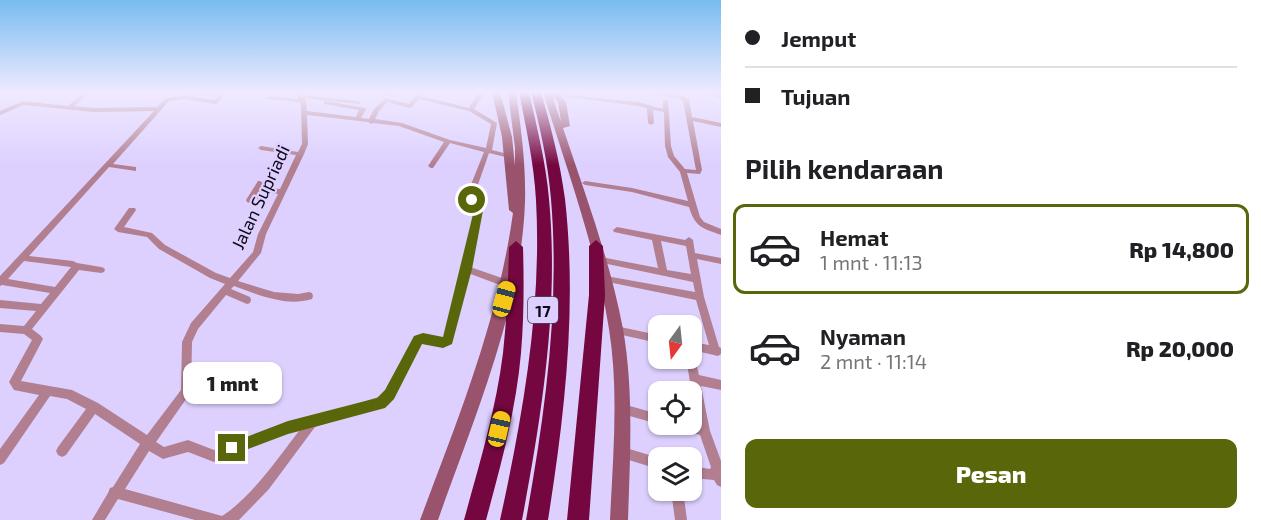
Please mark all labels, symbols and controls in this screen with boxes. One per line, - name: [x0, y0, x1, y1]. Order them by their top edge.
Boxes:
- text: Jemput: [781, 25, 856, 51]
- text: Tujuan: [781, 83, 850, 109]
- street label: Jalan Supriadi: [226, 141, 294, 253]
- text: Pilih kendaraan: [745, 152, 944, 184]
- route start: [458, 186, 485, 213]
- icon: car: [748, 222, 802, 276]
- text: Hemat: [820, 224, 889, 250]
- text: Rp 14,800: [1129, 236, 1234, 262]
- text: 1 mnt · 11:13: [820, 250, 923, 274]
- car: [491, 279, 517, 319]
- road number: 17: [528, 297, 558, 323]
- north arrow: [648, 315, 702, 369]
- map controls: [648, 315, 702, 501]
- icon: car: [748, 321, 802, 375]
- text: Nyaman: [820, 323, 906, 349]
- text: Rp 20,000: [1126, 335, 1234, 361]
- text: 2 mnt · 11:14: [820, 349, 927, 373]
- callout: 1 mnt: [182, 361, 282, 403]
- text: 1 mnt: [207, 371, 258, 395]
- button: locate: [648, 381, 702, 435]
- car: [486, 409, 512, 449]
- route end: [218, 434, 245, 461]
- button: Pesan: [745, 439, 1237, 508]
- button: layers: [648, 447, 702, 501]

